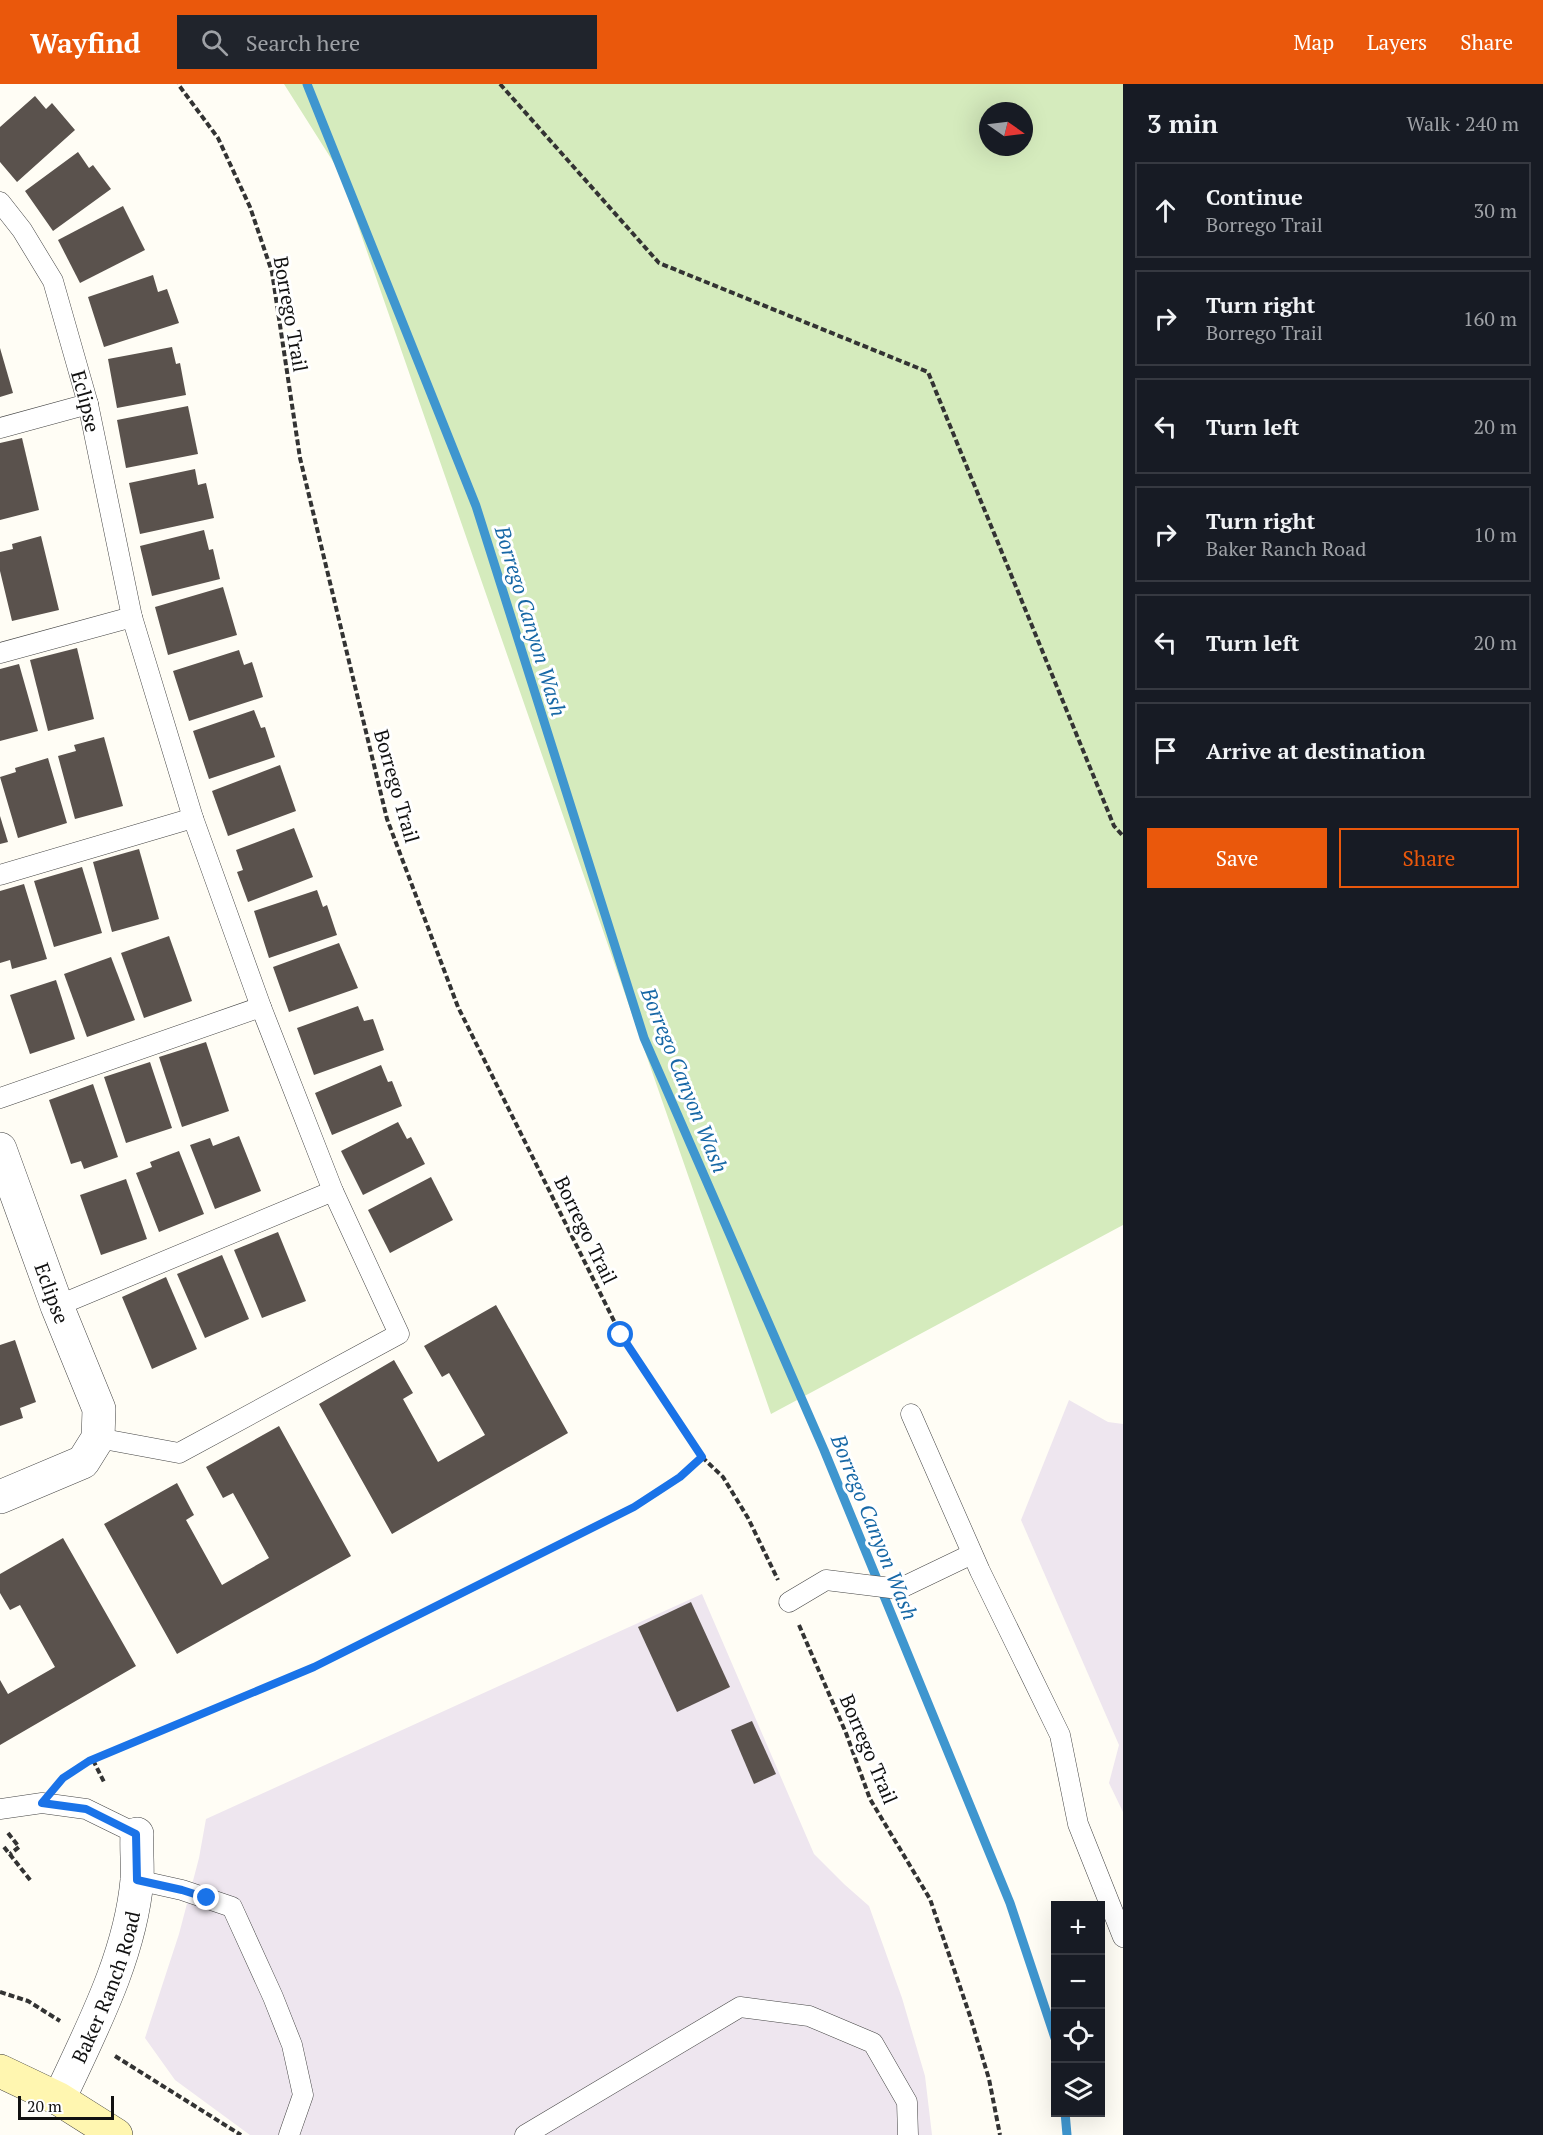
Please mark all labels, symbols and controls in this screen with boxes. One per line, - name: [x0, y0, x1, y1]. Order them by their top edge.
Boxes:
- search box: [177, 15, 597, 69]
- text: Wayfind: [30, 24, 141, 61]
- icon: search: [198, 26, 231, 59]
- text: Search here: [246, 28, 360, 57]
- text: Map: [1293, 28, 1334, 56]
- text: Layers: [1367, 28, 1427, 56]
- text: Share: [1460, 28, 1513, 56]
- north arrow: [979, 102, 1033, 156]
- text: 3 min: [1147, 106, 1218, 140]
- text: Walk · 240 m: [1407, 110, 1519, 137]
- text: Continue: [1206, 182, 1303, 211]
- icon: ahead: [1149, 194, 1182, 227]
- text: 30 m: [1474, 197, 1517, 224]
- text: Borrego Trail: [1206, 211, 1323, 238]
- street label: Borrego Trail: [268, 254, 314, 374]
- text: Turn right: [1206, 290, 1315, 319]
- icon: right: [1149, 302, 1182, 335]
- text: 160 m: [1463, 305, 1517, 332]
- text: Borrego Trail: [1206, 319, 1323, 346]
- street label: Eclipse: [66, 367, 107, 435]
- icon: left: [1149, 410, 1182, 443]
- text: Turn left: [1206, 412, 1299, 441]
- text: 20 m: [1474, 413, 1517, 440]
- text: Turn right: [1206, 506, 1315, 535]
- icon: right: [1149, 518, 1182, 551]
- water label: Borrego Canyon Wash: [488, 521, 573, 720]
- text: 10 m: [1474, 521, 1517, 548]
- text: Baker Ranch Road: [1206, 535, 1366, 562]
- icon: left: [1149, 626, 1182, 659]
- text: Turn left: [1206, 628, 1299, 657]
- text: 20 m: [1474, 629, 1517, 656]
- street label: Borrego Trail: [368, 726, 426, 846]
- icon: arrive: [1149, 734, 1182, 767]
- text: Arrive at destination: [1206, 736, 1425, 765]
- button: Save: [1147, 828, 1327, 888]
- button: Share: [1339, 828, 1519, 888]
- water label: Borrego Canyon Wash: [635, 982, 735, 1177]
- street label: Borrego Trail: [548, 1172, 624, 1288]
- street label: Eclipse: [29, 1259, 76, 1327]
- route start: [607, 1321, 633, 1347]
- water label: Borrego Canyon Wash: [825, 1429, 925, 1624]
- street label: Borrego Trail: [834, 1690, 904, 1808]
- route end: [193, 1884, 219, 1910]
- map controls: [1051, 1901, 1105, 2117]
- button: +: [1051, 1901, 1105, 1955]
- street label: Baker Ranch Road: [65, 1908, 146, 2067]
- button: −: [1051, 1955, 1105, 2009]
- button: locate: [1051, 2009, 1105, 2063]
- button: layers: [1051, 2063, 1105, 2117]
- scale bar: [18, 2093, 114, 2120]
- text: 20 m: [27, 2095, 62, 2117]

